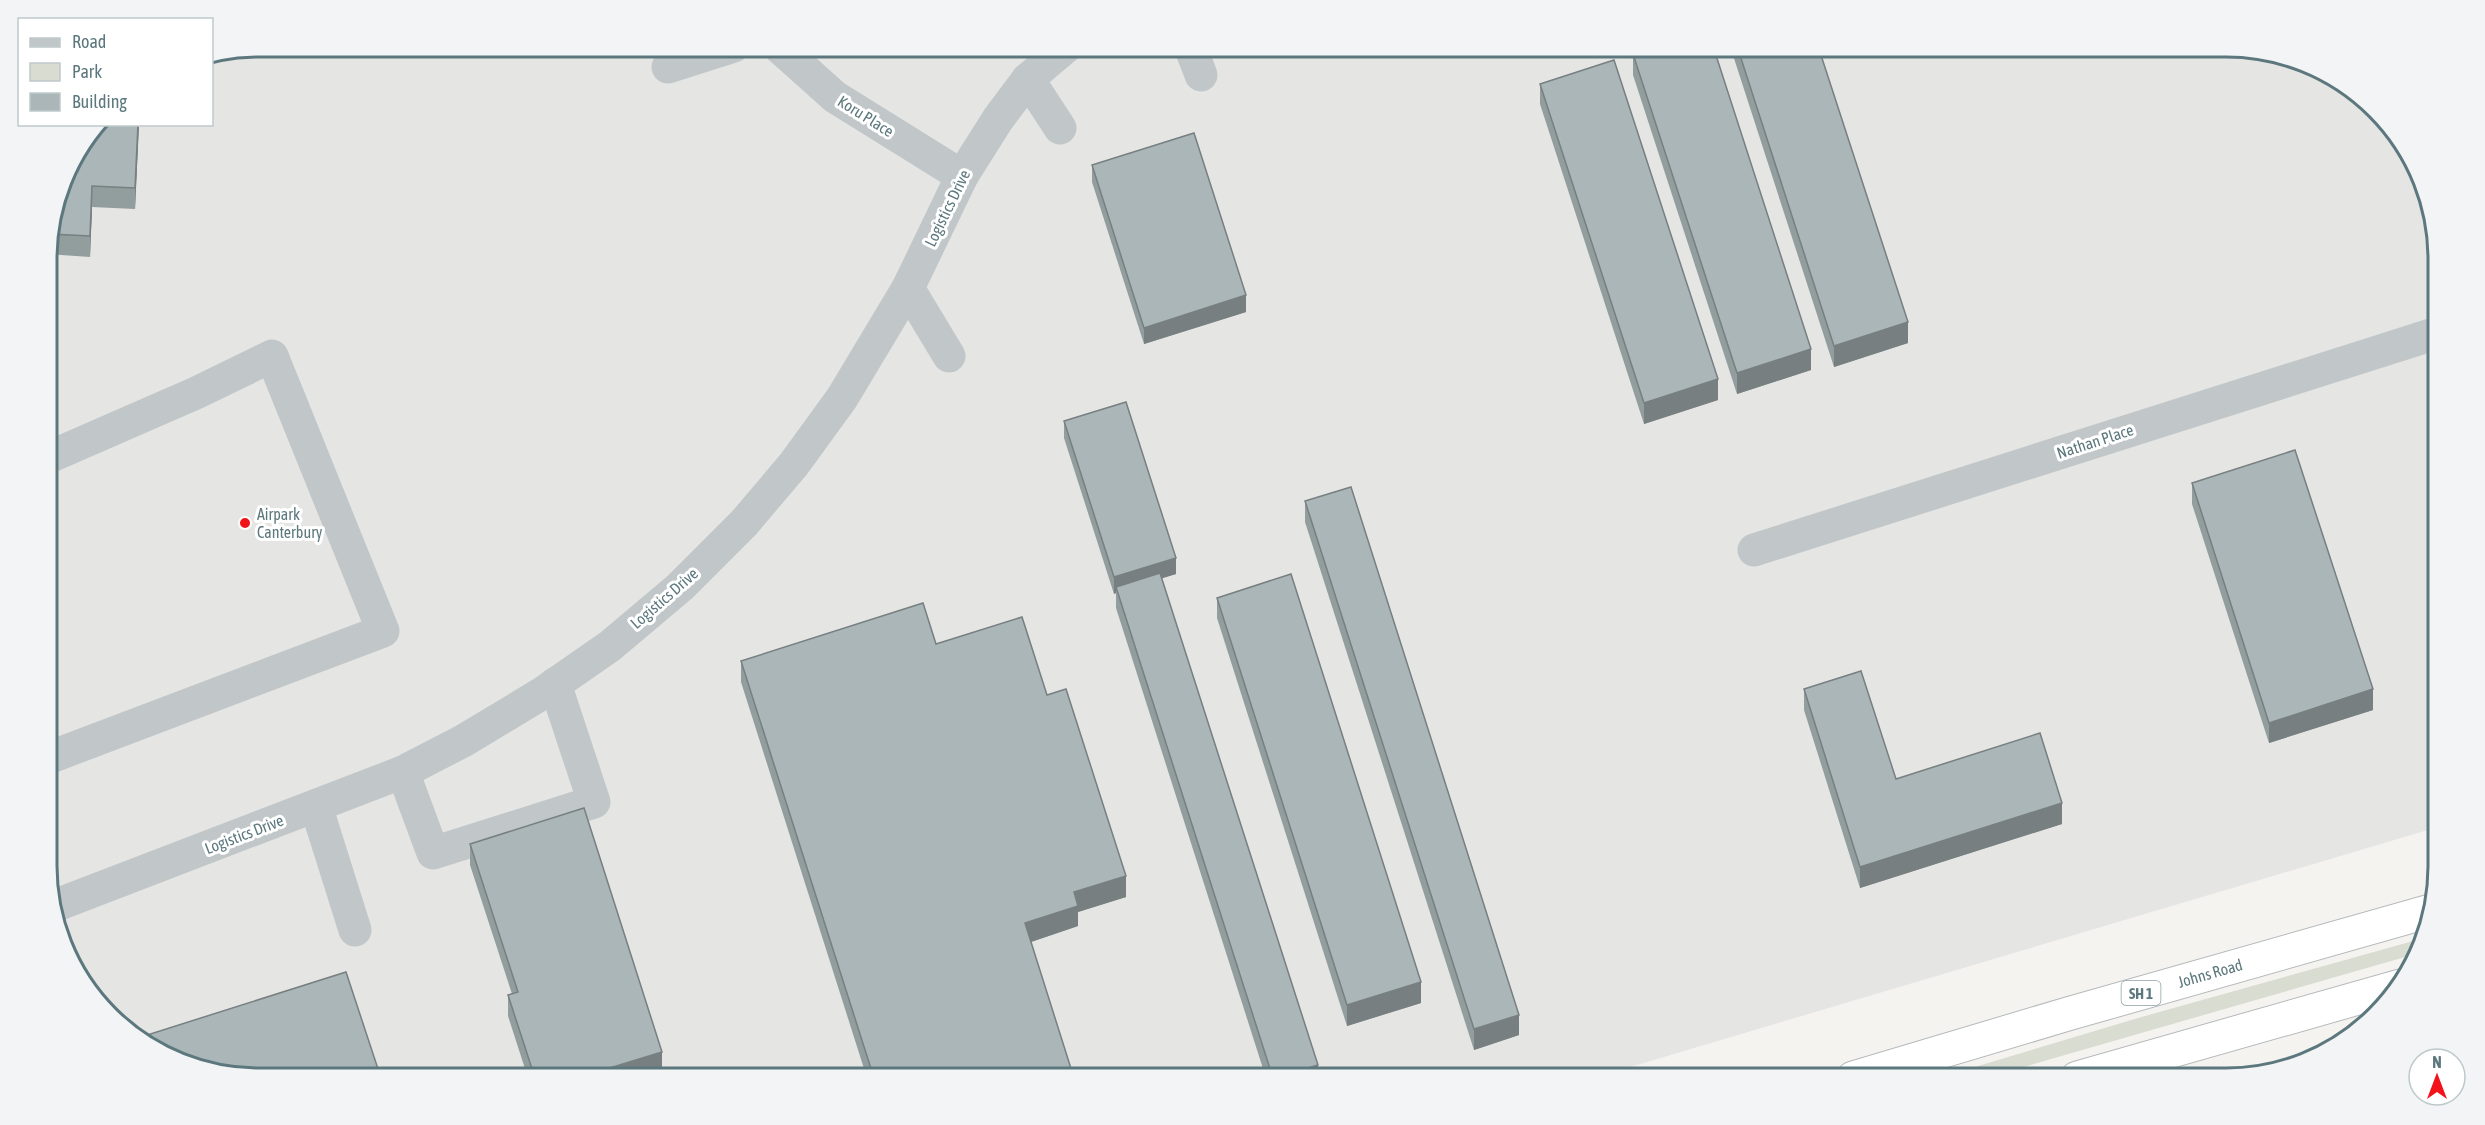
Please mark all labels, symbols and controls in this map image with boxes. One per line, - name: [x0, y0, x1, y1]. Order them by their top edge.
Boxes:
- legend: [18, 18, 213, 126]
- text: Road: [72, 31, 106, 52]
- text: Park: [72, 61, 102, 82]
- text: Building: [72, 91, 127, 112]
- street label: Koru Place: [835, 92, 897, 140]
- street label: Logistics Drive: [921, 167, 974, 250]
- street label: Nathan Place: [2054, 420, 2136, 462]
- place label: Airpark Canterbury: [257, 505, 323, 542]
- marker: Airpark Canterbury: [238, 516, 252, 530]
- street label: Logistics Drive: [627, 564, 702, 633]
- street label: Logistics Drive: [202, 811, 286, 858]
- street label: Johns Road: [2176, 955, 2244, 991]
- road number: SH 1: [2122, 981, 2160, 1005]
- north arrow: [2407, 1047, 2467, 1107]
- text: N: [2432, 1053, 2442, 1071]

